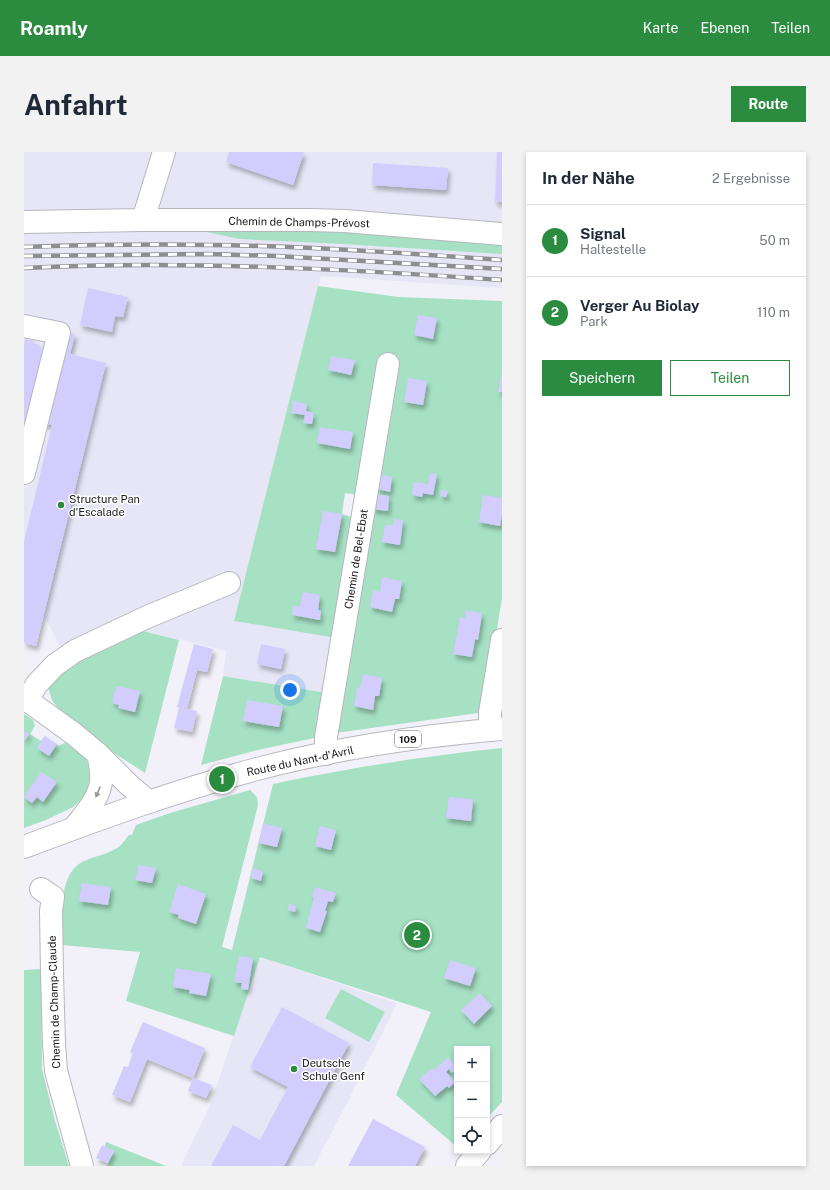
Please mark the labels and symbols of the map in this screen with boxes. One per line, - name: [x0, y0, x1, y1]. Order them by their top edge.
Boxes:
- street label: Chemin de Champs-Prévost: [228, 215, 370, 229]
- place label: Structure Pan d'Escalade: [69, 493, 140, 518]
- marker: Structure Pan d'Escalade: [56, 500, 66, 510]
- street label: Chemin de Bel-Ebat: [342, 508, 370, 610]
- your location: [280, 680, 300, 700]
- road number: 109: [395, 731, 421, 747]
- street label: Route du Nant-d'Avril: [245, 744, 355, 778]
- pin: 1: [209, 764, 235, 794]
- one-way arrow: [94, 786, 100, 798]
- pin: 2: [404, 920, 430, 950]
- street label: Chemin de Champ-Claude: [46, 935, 62, 1069]
- place label: Deutsche Schule Genf: [302, 1057, 365, 1082]
- marker: Deutsche Schule Genf: [289, 1064, 299, 1074]

